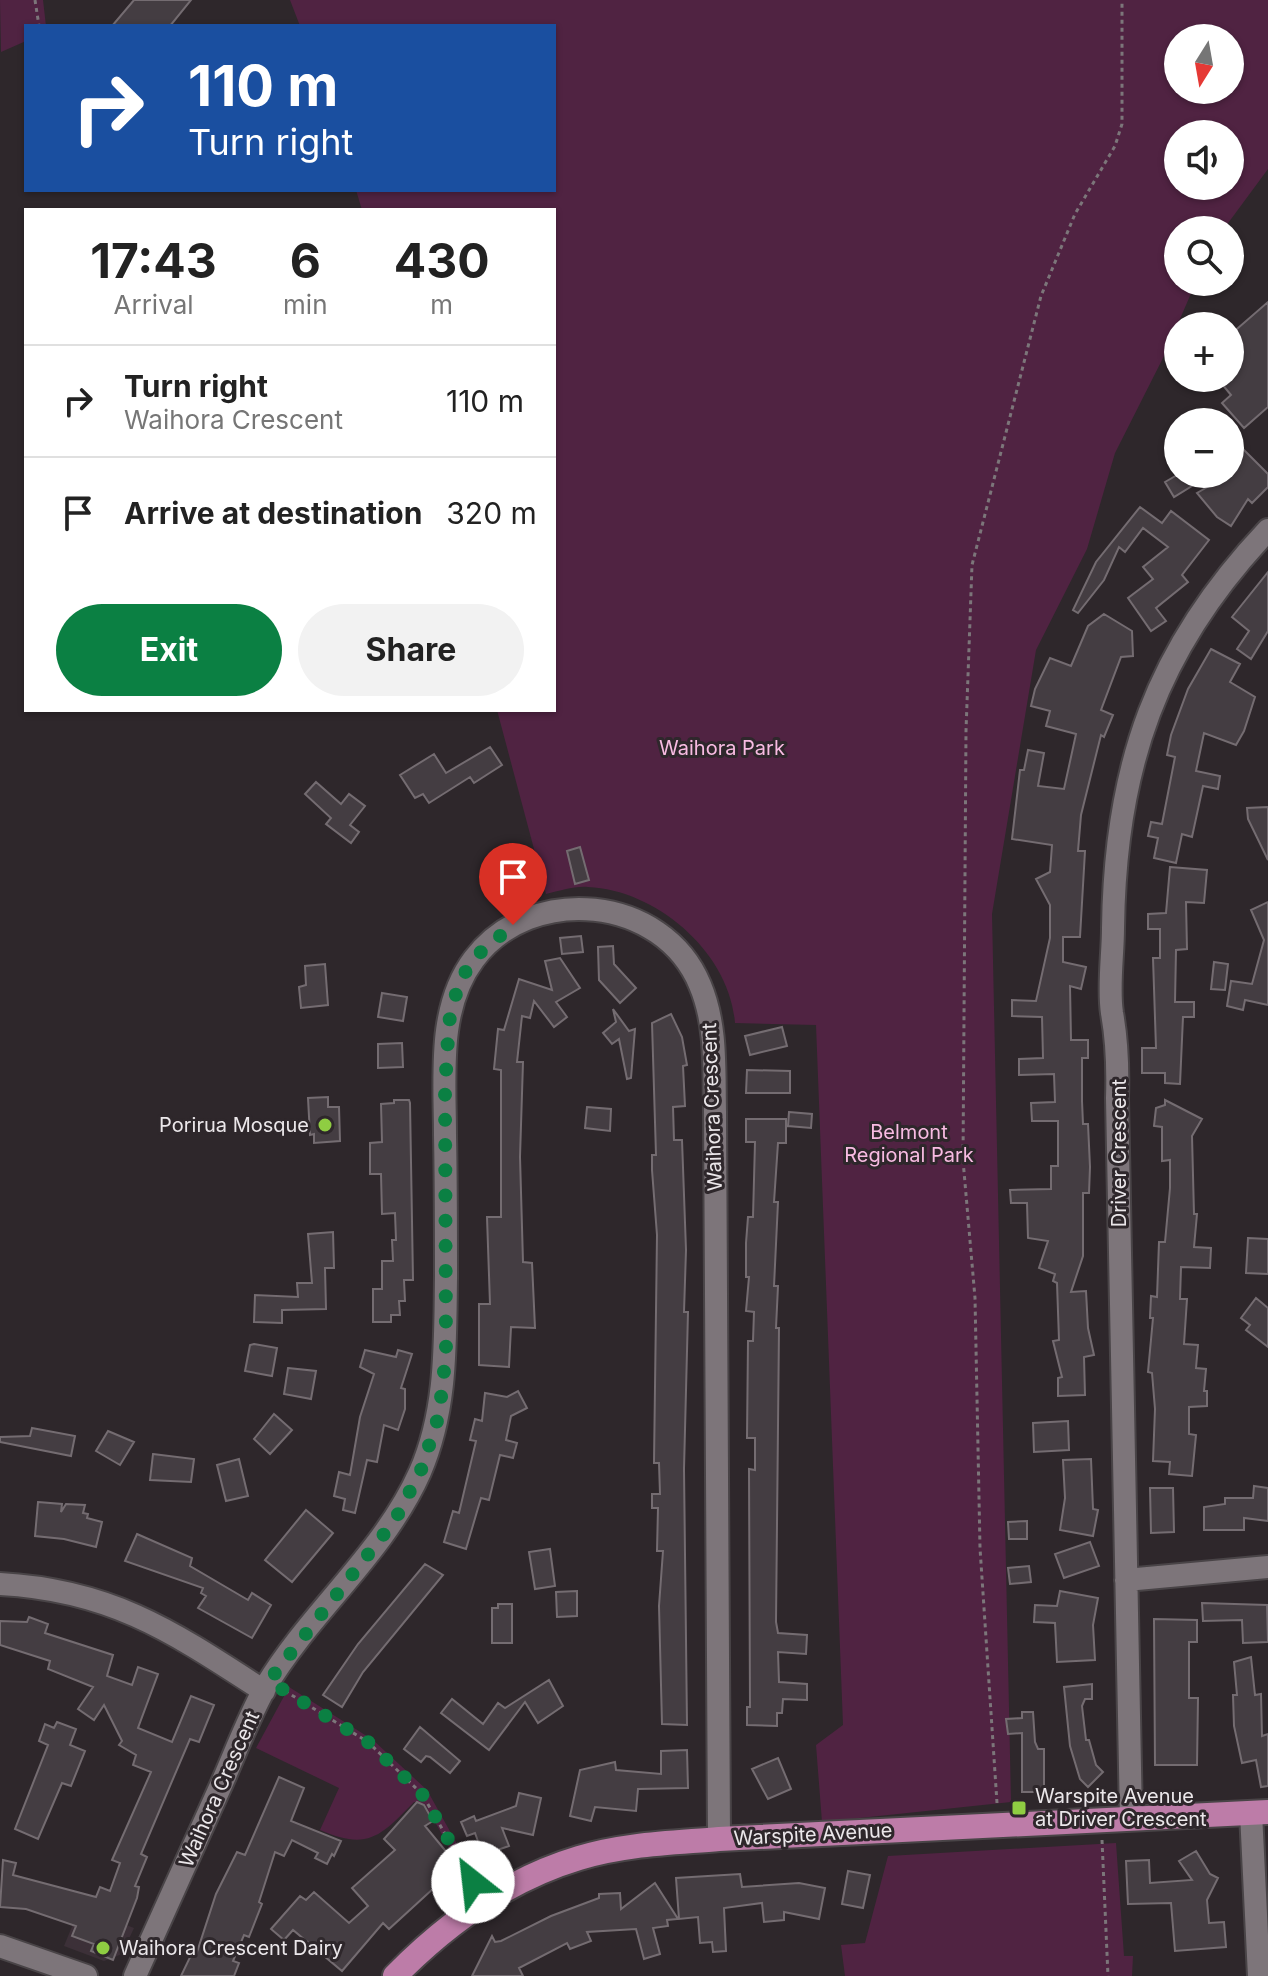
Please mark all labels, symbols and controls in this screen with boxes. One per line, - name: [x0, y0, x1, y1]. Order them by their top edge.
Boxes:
- north arrow: [1164, 24, 1244, 104]
- map controls: [1164, 24, 1244, 488]
- text: 110 m: [188, 52, 338, 120]
- icon: right: [56, 56, 160, 160]
- text: Turn right: [188, 120, 353, 164]
- button: sound: [1164, 120, 1244, 200]
- button: search: [1164, 216, 1244, 296]
- text: 17:43: [90, 231, 217, 290]
- text: 6: [290, 231, 321, 290]
- text: 430: [394, 231, 490, 290]
- text: Arrival: [114, 289, 194, 320]
- text: min: [283, 289, 328, 320]
- text: m: [430, 289, 453, 320]
- button: +: [1164, 312, 1244, 392]
- text: Turn right: [124, 368, 268, 404]
- icon: right: [56, 379, 100, 423]
- text: 110 m: [446, 383, 524, 419]
- text: Waihora Crescent: [124, 404, 343, 435]
- button: −: [1164, 408, 1244, 488]
- icon: arrive: [56, 491, 100, 535]
- text: Arrive at destination: [124, 495, 422, 531]
- text: 320 m: [446, 495, 537, 531]
- button: Exit: [56, 604, 282, 696]
- button: Share: [298, 604, 524, 696]
- park label: Waihora Park: [659, 736, 785, 760]
- pin: [479, 843, 547, 925]
- icon: arrive: [491, 855, 535, 899]
- street label: Waihora Crescent: [697, 1022, 727, 1192]
- street label: Driver Crescent: [1107, 1078, 1131, 1227]
- place label: Porirua Mosque: [159, 1113, 309, 1137]
- marker: Porirua Mosque: [316, 1116, 334, 1134]
- park label: Belmont Regional Park: [844, 1120, 974, 1167]
- street label: Waihora Crescent: [174, 1707, 264, 1871]
- place label: Warspite Avenue at Driver Crescent: [1035, 1784, 1207, 1831]
- marker: Warspite Avenue at Driver Crescent: [1010, 1799, 1028, 1817]
- street label: Warspite Avenue: [733, 1818, 893, 1850]
- position arrow: [431, 1840, 515, 1924]
- place label: Waihora Crescent Dairy: [119, 1936, 343, 1960]
- marker: Waihora Crescent Dairy: [94, 1939, 112, 1957]

